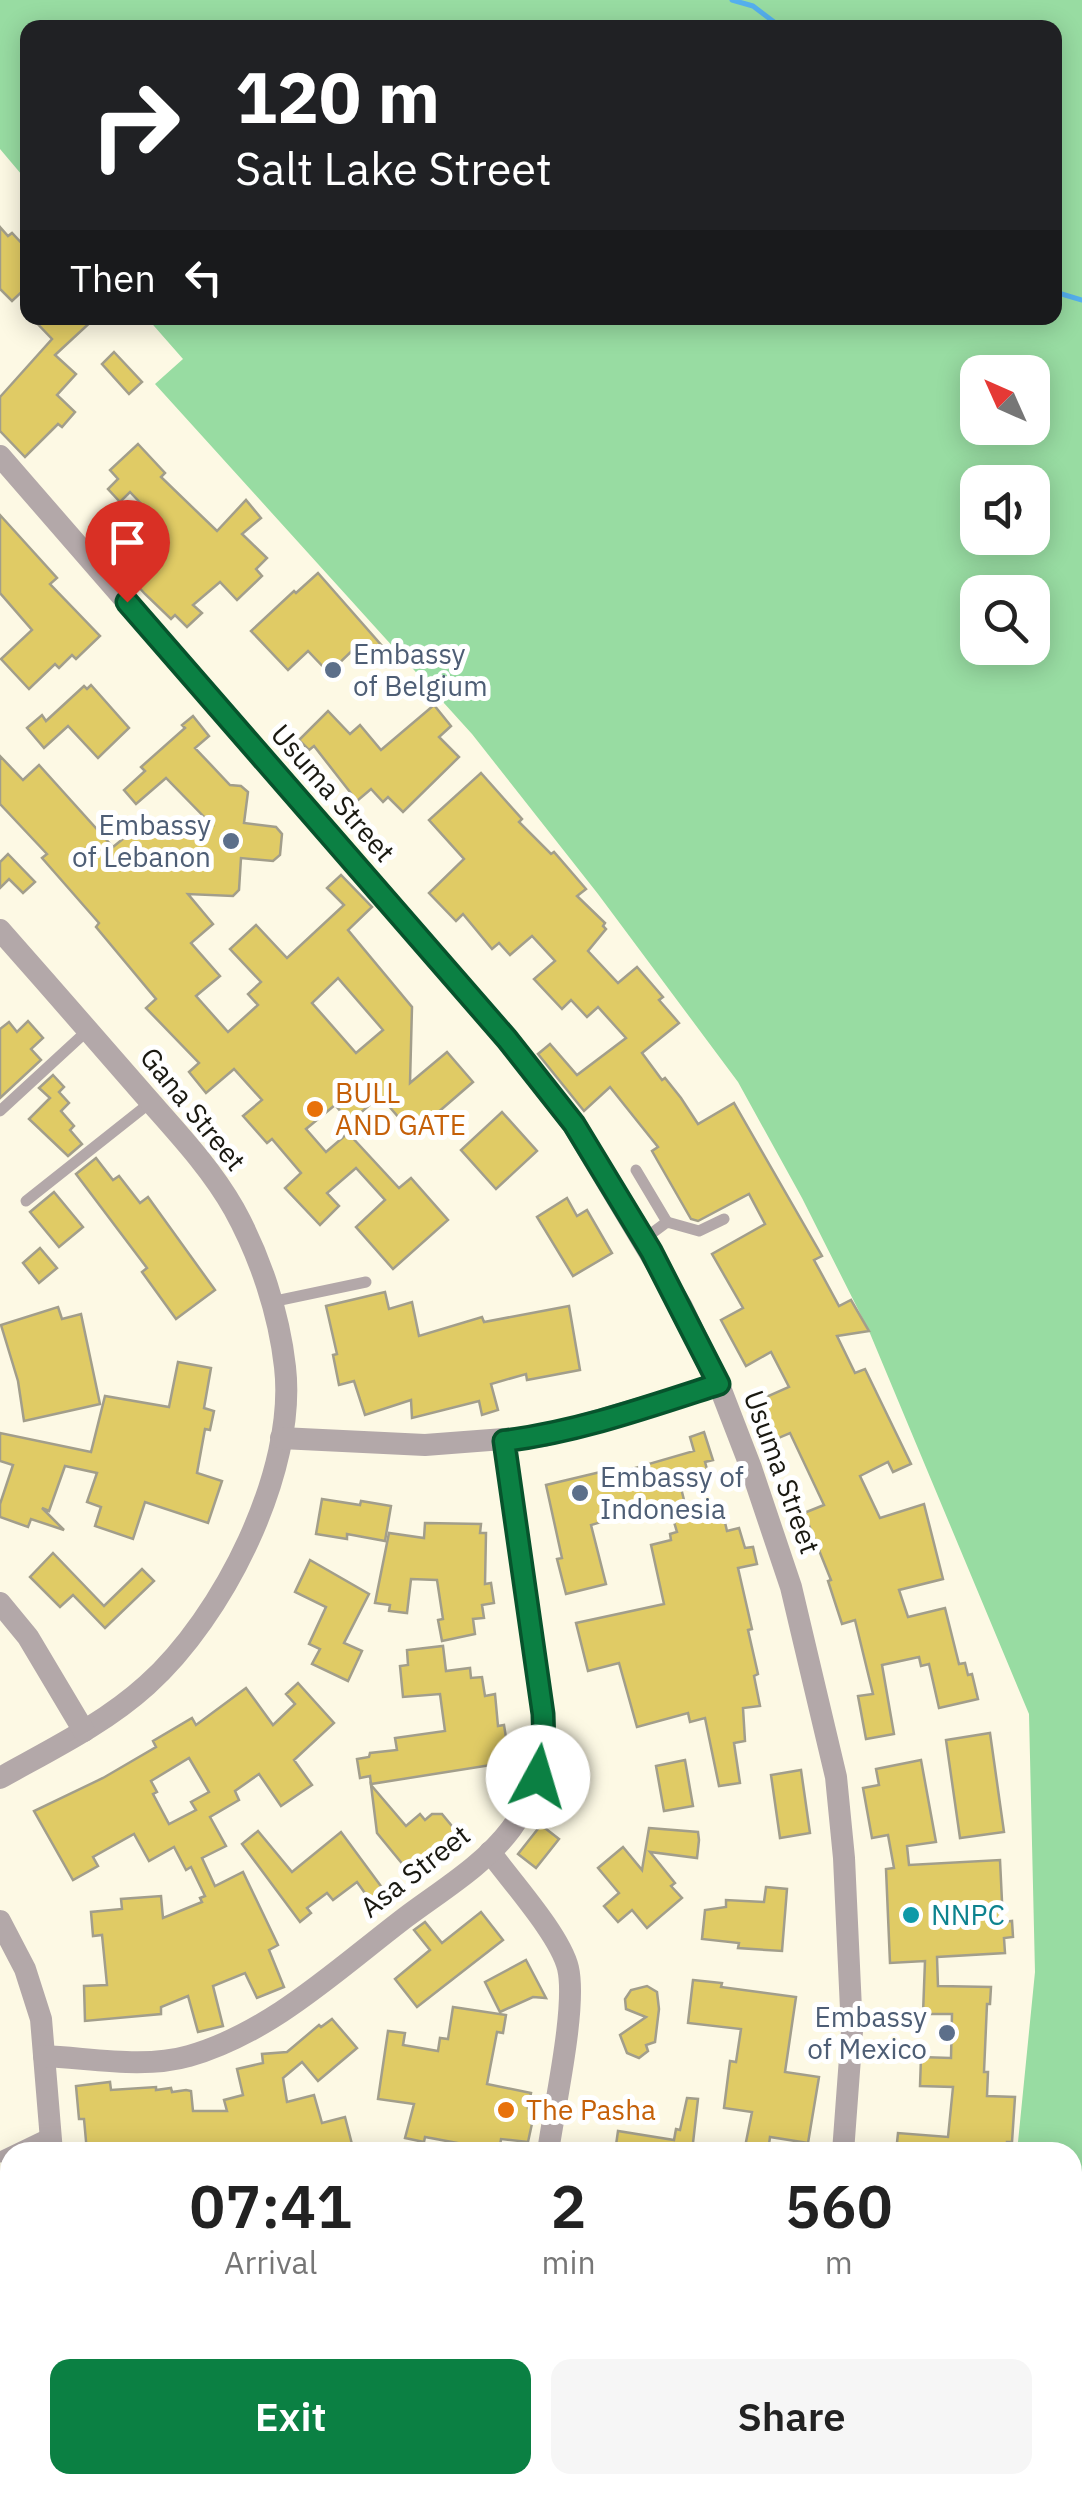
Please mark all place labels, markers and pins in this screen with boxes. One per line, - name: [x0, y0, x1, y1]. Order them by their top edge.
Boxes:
- pin: [85, 500, 170, 603]
- place label: Embassy of Belgium: [353, 635, 488, 704]
- marker: Embassy of Belgium: [322, 659, 344, 681]
- place label: Embassy of Lebanon: [72, 806, 211, 875]
- marker: Embassy of Lebanon: [220, 830, 242, 852]
- place label: BULL AND GATE: [335, 1074, 466, 1143]
- marker: BULL AND GATE: [304, 1098, 326, 1120]
- place label: Embassy of Indonesia: [600, 1458, 744, 1527]
- marker: Embassy of Indonesia: [569, 1482, 591, 1504]
- place label: NNPC: [931, 1896, 1005, 1933]
- marker: NNPC: [900, 1904, 922, 1926]
- place label: Embassy of Mexico: [807, 1998, 927, 2067]
- marker: Embassy of Mexico: [936, 2022, 958, 2044]
- place label: The Pasha: [526, 2091, 656, 2128]
- marker: The Pasha: [495, 2099, 517, 2121]

